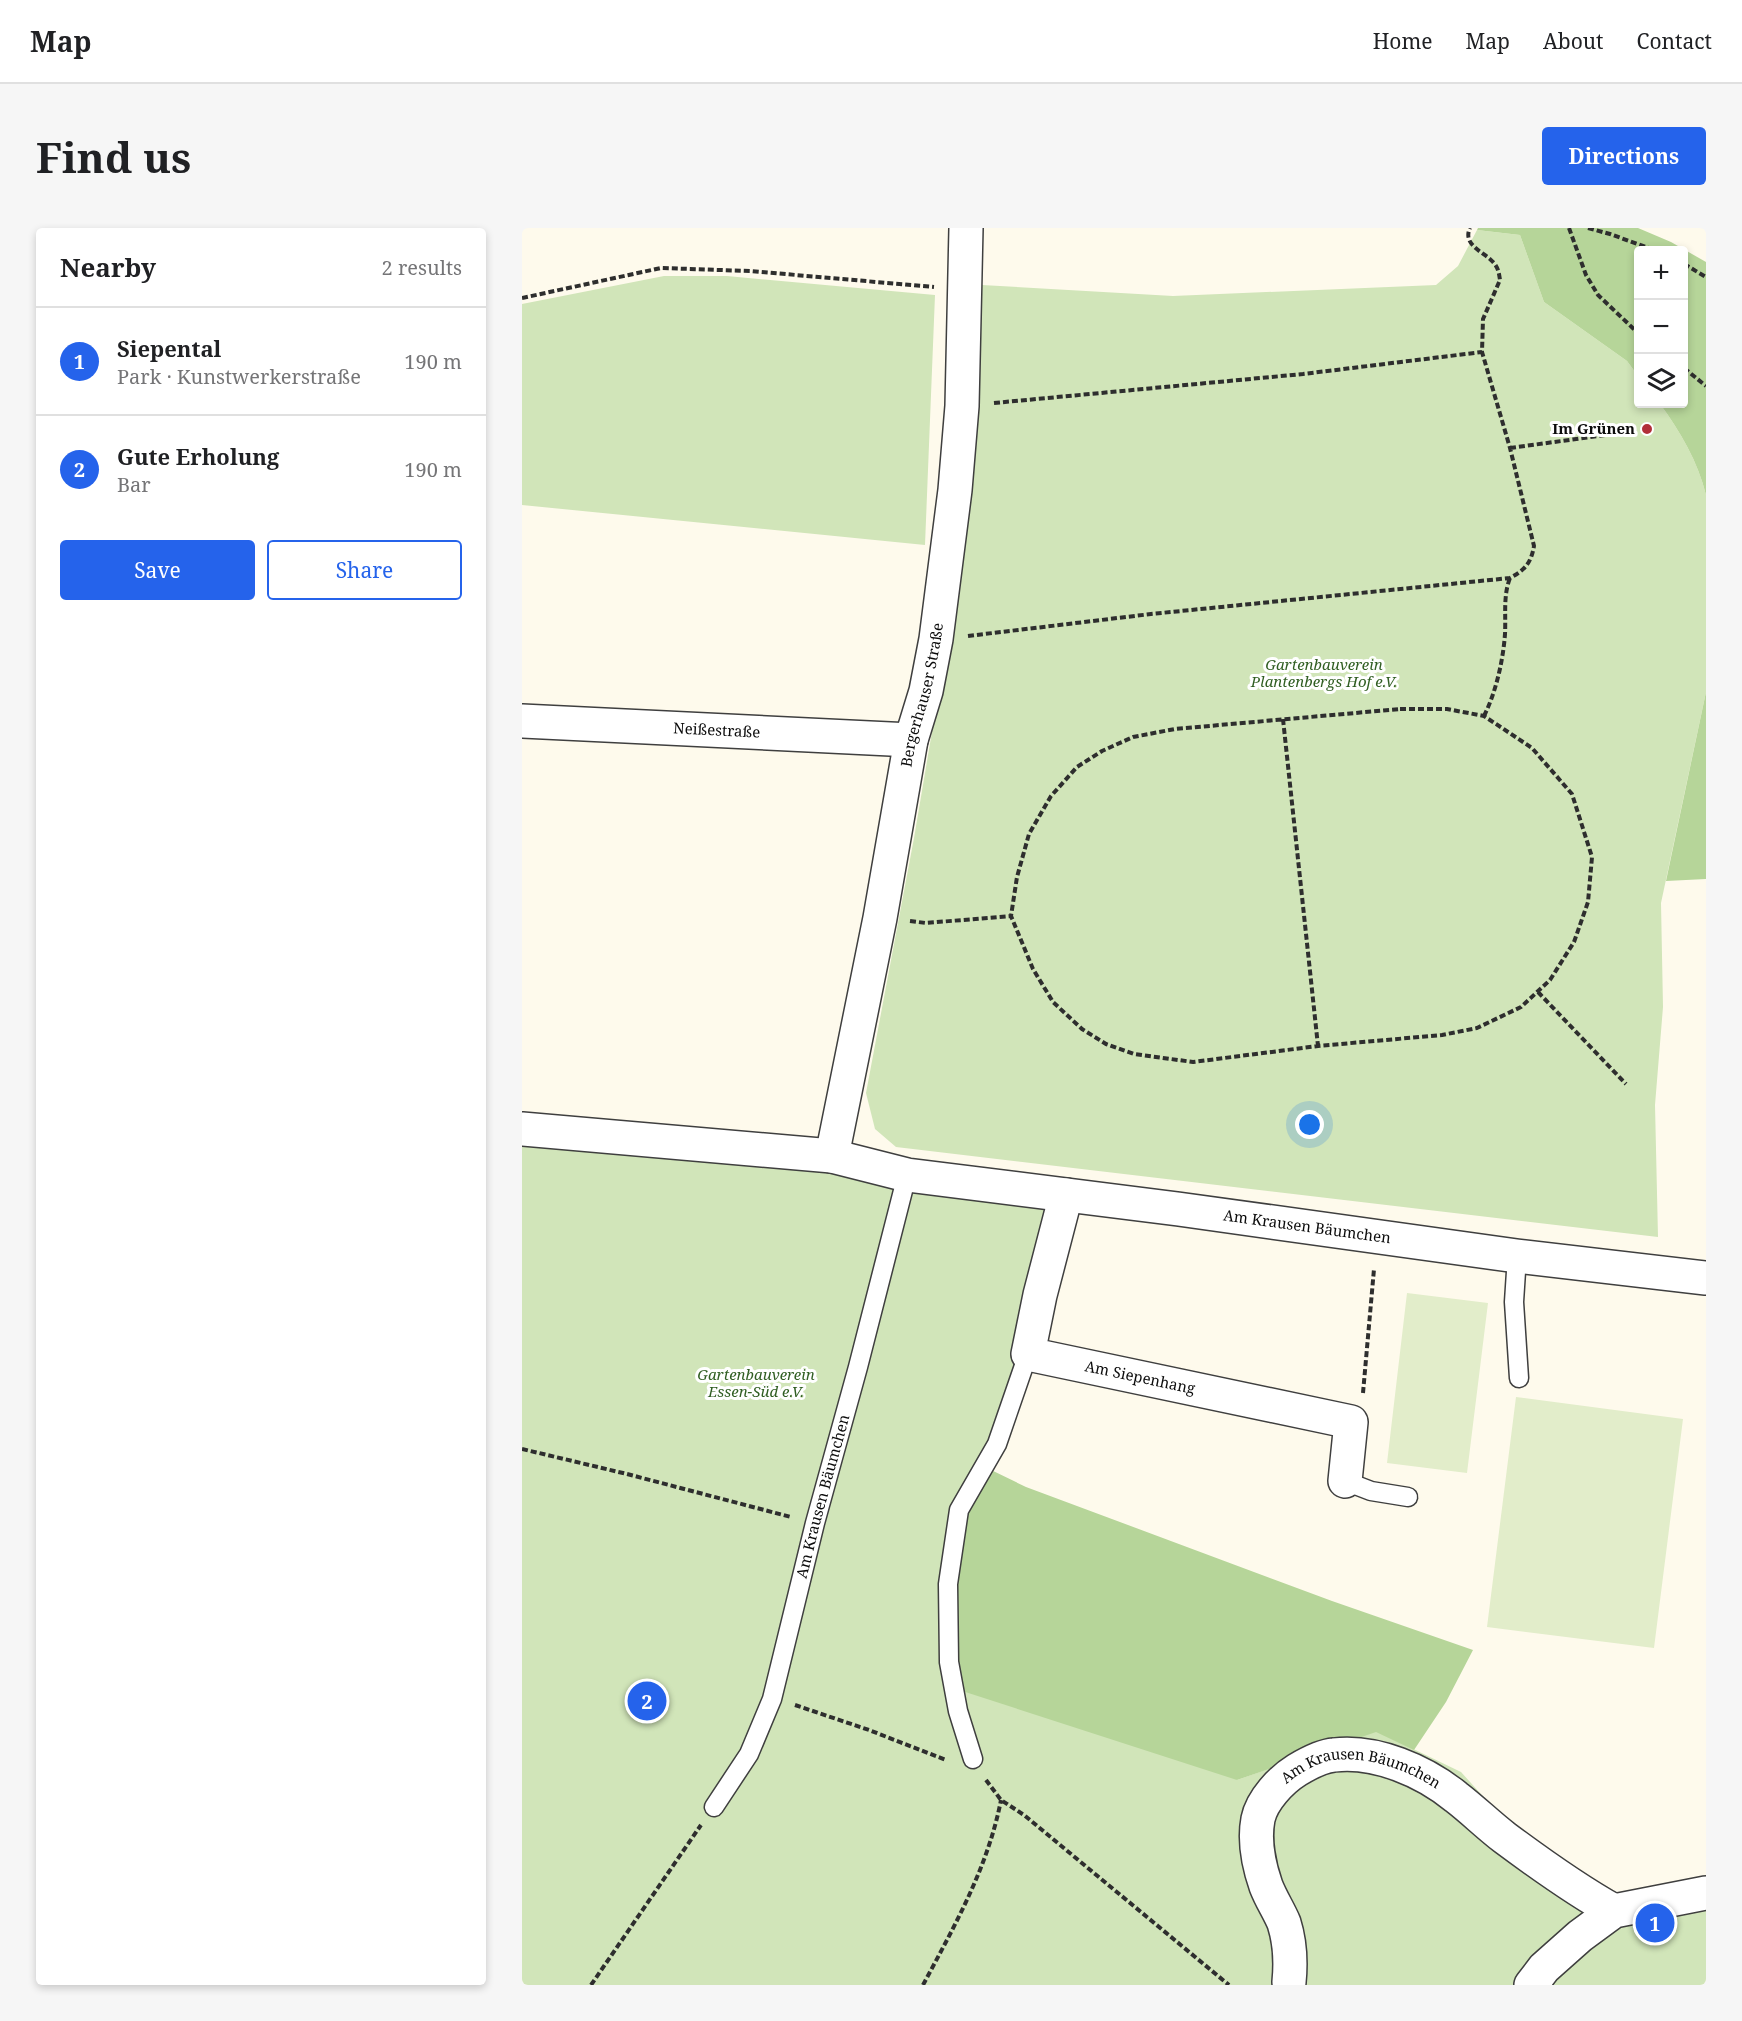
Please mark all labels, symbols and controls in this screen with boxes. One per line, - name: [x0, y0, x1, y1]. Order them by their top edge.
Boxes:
- text: Map: [30, 22, 92, 60]
- text: Home: [1373, 27, 1433, 55]
- text: Map: [1466, 27, 1510, 55]
- text: About: [1543, 27, 1604, 55]
- text: Contact: [1637, 27, 1712, 55]
- button: Directions: [1542, 127, 1706, 185]
- text: Find us: [36, 128, 191, 185]
- map controls: [1634, 246, 1688, 408]
- button: +: [1634, 246, 1688, 300]
- text: Nearby: [60, 249, 156, 285]
- text: 2 results: [382, 254, 462, 281]
- button: −: [1634, 300, 1688, 354]
- text: Siepental: [117, 333, 221, 363]
- text: 1: [74, 348, 85, 375]
- text: 190 m: [404, 348, 462, 375]
- button: layers: [1634, 354, 1688, 408]
- text: Park · Kunstwerkerstraße: [117, 363, 361, 390]
- place label: Im Grünen: [1552, 418, 1635, 438]
- marker: Im Grünen: [1640, 422, 1654, 436]
- text: Gute Erholung: [117, 441, 279, 471]
- text: 2: [74, 456, 85, 483]
- text: 190 m: [404, 456, 462, 483]
- text: Bar: [117, 471, 151, 498]
- button: Save: [60, 540, 255, 600]
- button: Share: [267, 540, 462, 600]
- street label: Bergerhauser Straße: [895, 621, 947, 769]
- park label: Gartenbauverein Plantenbergs Hof e.V.: [1250, 654, 1397, 691]
- street label: Neißestraße: [673, 717, 761, 742]
- your location: [1295, 1110, 1324, 1139]
- street label: Am Krausen Bäumchen: [1222, 1204, 1393, 1247]
- street label: Am Siepenhang: [1083, 1355, 1197, 1398]
- park label: Gartenbauverein Essen-Süd e.V.: [697, 1364, 815, 1401]
- street label: Am Krausen Bäumchen: [791, 1412, 854, 1580]
- pin: 2: [628, 1678, 666, 1724]
- text: Am Krausen Bäumchen: [1276, 1743, 1445, 1793]
- street label: Am Krausen Bäumchen: [1277, 1778, 1447, 1798]
- pin: 1: [1636, 1900, 1674, 1946]

